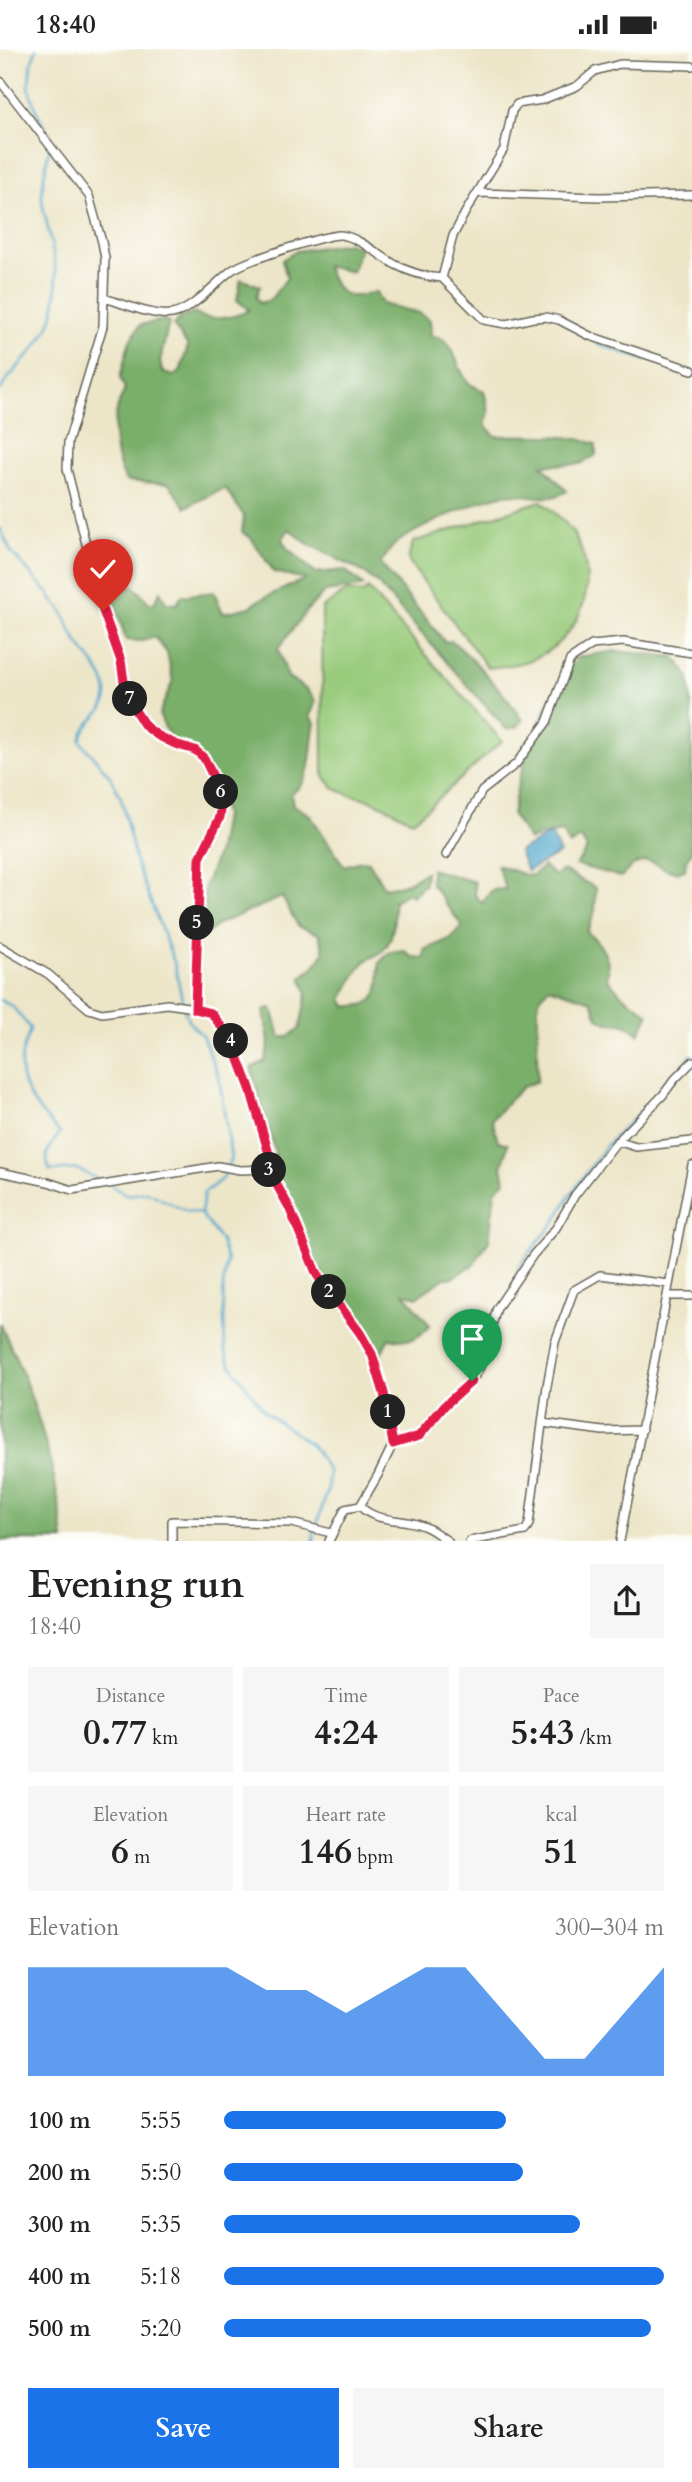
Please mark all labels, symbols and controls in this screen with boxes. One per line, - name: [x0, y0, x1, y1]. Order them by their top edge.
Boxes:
- text: 18:40: [35, 7, 96, 42]
- pin: [73, 539, 133, 611]
- icon: check: [84, 550, 122, 588]
- pin: 7: [113, 681, 148, 717]
- text: 7: [125, 685, 134, 711]
- pin: 6: [204, 775, 238, 809]
- text: 6: [216, 778, 225, 804]
- pin: 5: [180, 905, 214, 941]
- text: 5: [192, 909, 201, 935]
- pin: 4: [214, 1023, 248, 1059]
- text: 4: [226, 1027, 235, 1053]
- pin: 3: [252, 1153, 286, 1187]
- text: 3: [264, 1156, 273, 1182]
- pin: 2: [312, 1275, 346, 1309]
- text: 2: [324, 1278, 333, 1304]
- pin: [442, 1309, 502, 1381]
- icon: arrive: [453, 1320, 491, 1358]
- pin: 1: [370, 1395, 406, 1429]
- text: 1: [383, 1398, 392, 1424]
- text: Evening run: [28, 1559, 244, 1611]
- button: share: [590, 1564, 664, 1638]
- text: 18:40: [28, 1611, 81, 1642]
- text: Distance: [96, 1683, 165, 1709]
- text: Time: [324, 1683, 368, 1709]
- text: Pace: [543, 1683, 580, 1709]
- text: 0.77: [83, 1709, 147, 1757]
- text: 4:24: [314, 1709, 378, 1757]
- text: 5:43: [511, 1709, 575, 1757]
- text: km: [147, 1725, 178, 1751]
- text: /km: [575, 1725, 612, 1751]
- text: Elevation: [93, 1802, 168, 1828]
- text: Heart rate: [306, 1802, 386, 1828]
- text: kcal: [545, 1802, 577, 1828]
- text: 6: [111, 1828, 129, 1876]
- text: 146: [298, 1828, 352, 1876]
- text: 51: [543, 1828, 579, 1876]
- text: m: [129, 1844, 150, 1870]
- text: bpm: [352, 1844, 394, 1870]
- text: Elevation: [28, 1912, 119, 1943]
- text: 300–304 m: [555, 1912, 664, 1943]
- text: 100 m: [28, 2105, 91, 2136]
- text: 5:55: [140, 2105, 181, 2136]
- text: 200 m: [28, 2157, 91, 2188]
- text: 5:50: [140, 2157, 181, 2188]
- text: 300 m: [28, 2209, 91, 2240]
- text: 5:35: [140, 2209, 181, 2240]
- text: 400 m: [28, 2261, 91, 2292]
- text: 5:18: [140, 2261, 181, 2292]
- text: 500 m: [28, 2313, 91, 2344]
- text: 5:20: [140, 2313, 181, 2344]
- button: Save: [28, 2388, 339, 2468]
- button: Share: [353, 2388, 664, 2468]

